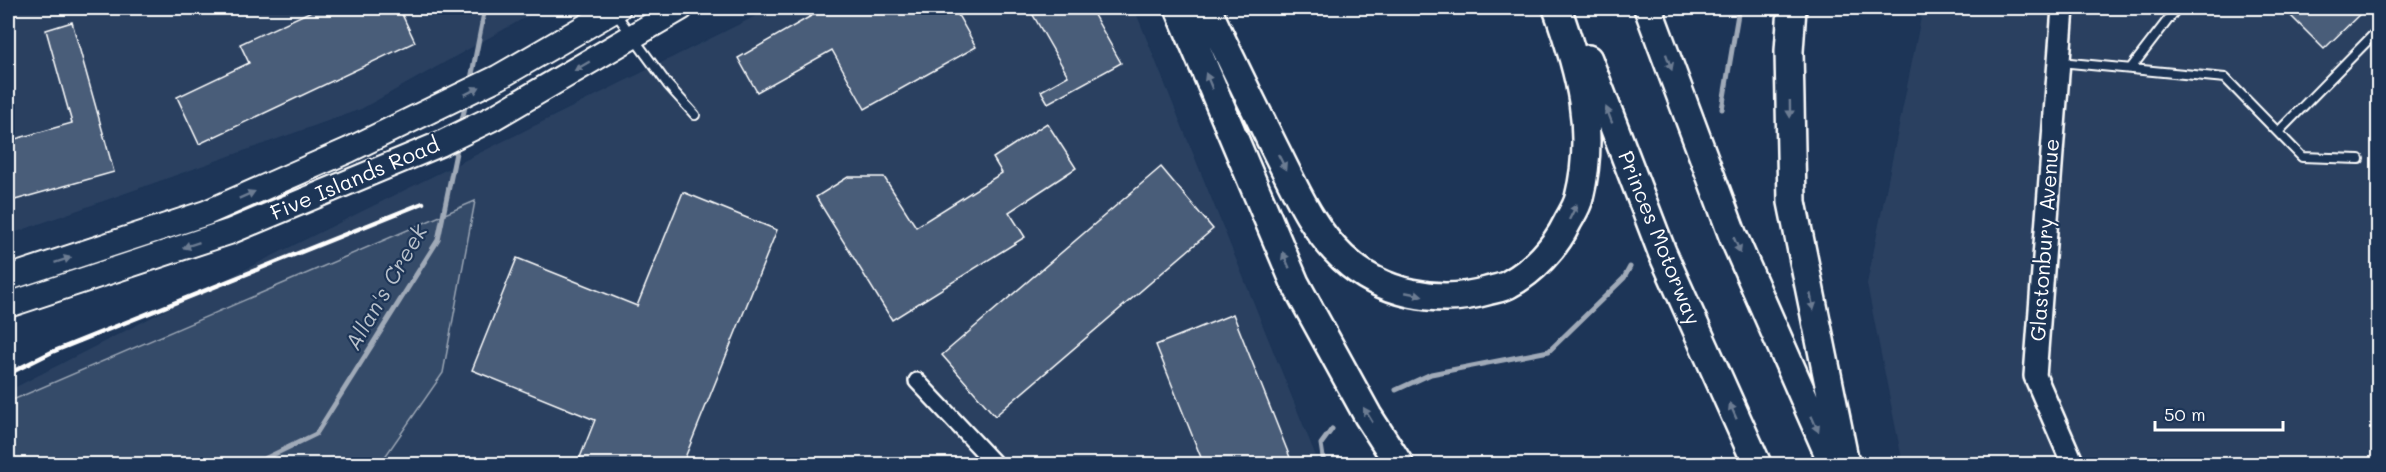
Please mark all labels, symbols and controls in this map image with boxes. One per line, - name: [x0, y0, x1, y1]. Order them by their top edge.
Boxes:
- one-way arrow: [1664, 54, 1674, 72]
- one-way arrow: [573, 61, 590, 71]
- one-way arrow: [1204, 71, 1214, 89]
- one-way arrow: [463, 86, 481, 96]
- one-way arrow: [1785, 100, 1795, 119]
- one-way arrow: [1604, 106, 1614, 124]
- street label: Five Islands Road: [266, 130, 443, 225]
- street label: Glastonbury Avenue: [2023, 138, 2064, 342]
- street label: Princes Motorway: [1613, 146, 1708, 328]
- one-way arrow: [1277, 154, 1286, 171]
- one-way arrow: [238, 190, 255, 199]
- one-way arrow: [1567, 203, 1577, 221]
- water label: Allan's Creek: [338, 218, 434, 355]
- one-way arrow: [1733, 236, 1742, 254]
- one-way arrow: [182, 240, 200, 250]
- one-way arrow: [1280, 251, 1290, 269]
- one-way arrow: [54, 255, 72, 265]
- one-way arrow: [1405, 290, 1424, 299]
- one-way arrow: [1808, 293, 1817, 312]
- scale bar: [2155, 394, 2282, 432]
- text: 50 m: [2164, 402, 2206, 426]
- one-way arrow: [1729, 403, 1738, 420]
- one-way arrow: [1362, 407, 1373, 423]
- one-way arrow: [1810, 415, 1820, 433]

